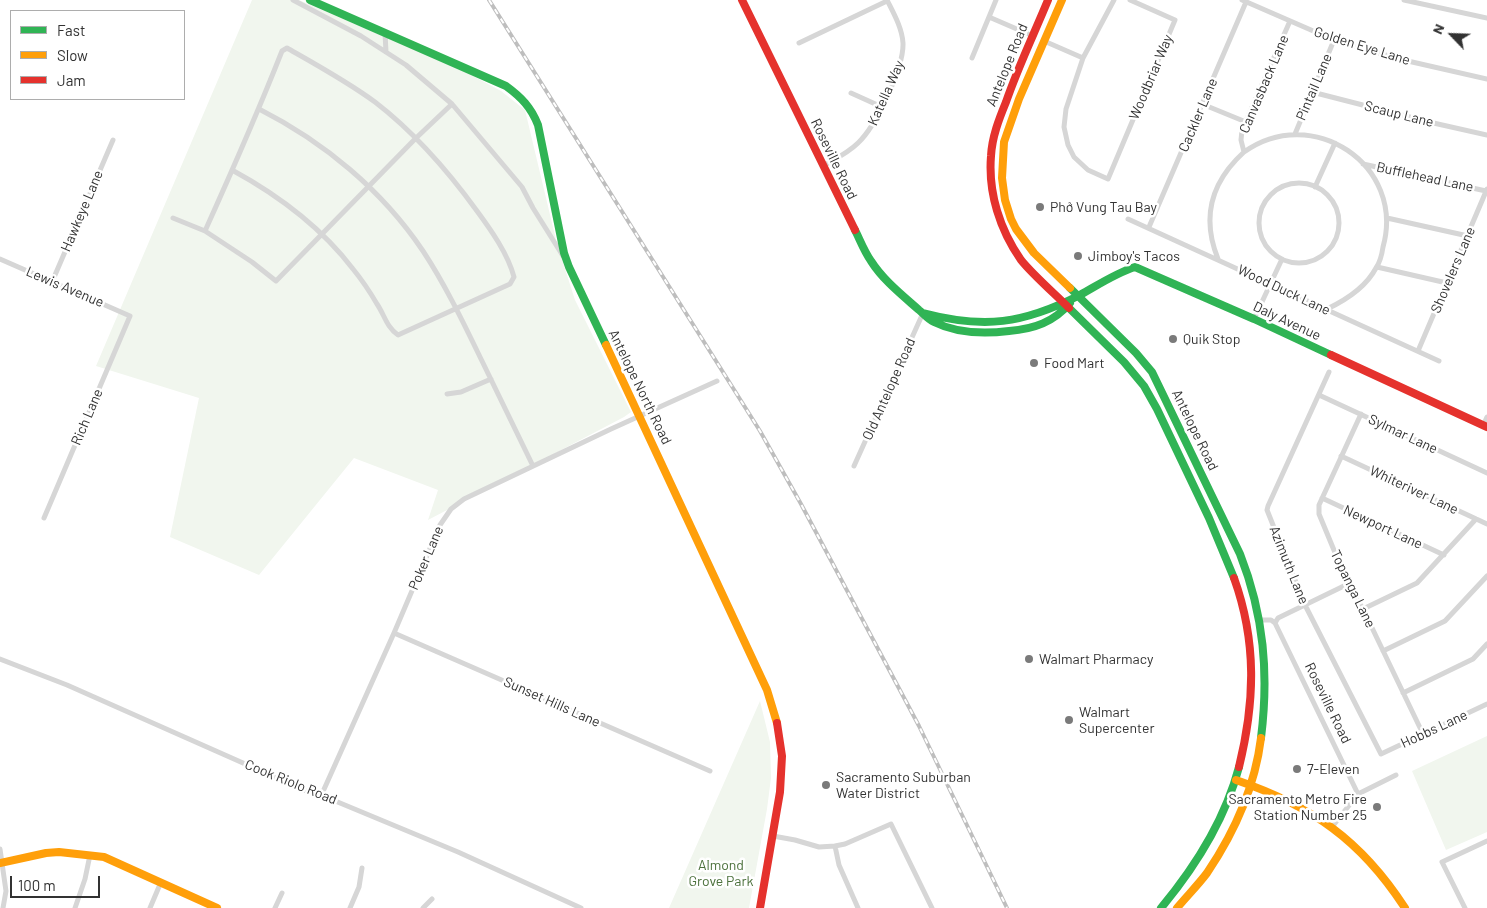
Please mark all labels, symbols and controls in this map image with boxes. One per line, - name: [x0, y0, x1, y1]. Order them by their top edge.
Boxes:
- legend: [10, 10, 185, 100]
- north arrow: [1427, 10, 1477, 60]
- text: Fast: [57, 21, 85, 39]
- street label: Antelope Road: [983, 21, 1031, 109]
- text: N: [1428, 21, 1447, 36]
- street label: Golden Eye Lane: [1312, 23, 1412, 69]
- street label: Woodbriar Way: [1125, 32, 1177, 122]
- street label: Canvasback Lane: [1236, 32, 1292, 136]
- text: Slow: [57, 46, 88, 64]
- street label: Pintail Lane: [1292, 51, 1336, 123]
- street label: Katella Way: [864, 58, 908, 128]
- text: Jam: [57, 71, 86, 89]
- street label: Cackler Lane: [1175, 76, 1221, 154]
- street label: Scaup Lane: [1363, 97, 1435, 131]
- street label: Roseville Road: [807, 116, 861, 202]
- street label: Bufflehead Lane: [1375, 159, 1475, 195]
- street label: Hawkeye Lane: [57, 168, 107, 254]
- place label: Phở Vung Tau Bay: [1050, 199, 1157, 215]
- marker: Phở Vung Tau Bay: [1034, 201, 1046, 213]
- street label: Shovelers Lane: [1427, 224, 1479, 316]
- place label: Jimboy's Tacos: [1088, 248, 1180, 264]
- marker: Jimboy's Tacos: [1072, 250, 1084, 262]
- street label: Wood Duck Lane: [1235, 261, 1333, 319]
- street label: Lewis Avenue: [24, 263, 106, 311]
- street label: Daly Avenue: [1251, 298, 1323, 344]
- street label: Antelope North Road: [605, 327, 675, 447]
- place label: Quik Stop: [1183, 331, 1240, 347]
- marker: Quik Stop: [1167, 333, 1179, 345]
- street label: Old Antelope Road: [859, 335, 919, 443]
- place label: Food Mart: [1044, 355, 1105, 371]
- marker: Food Mart: [1028, 357, 1040, 369]
- street label: Rich Lane: [68, 386, 106, 448]
- street label: Antelope Road: [1168, 387, 1222, 473]
- street label: Sylmar Lane: [1366, 411, 1440, 457]
- street label: Whiteriver Lane: [1367, 462, 1461, 518]
- street label: Newport Lane: [1341, 501, 1425, 553]
- street label: Azimuth Lane: [1266, 523, 1312, 607]
- street label: Poker Lane: [405, 524, 447, 592]
- street label: Topanga Lane: [1327, 547, 1379, 631]
- place label: Walmart Pharmacy: [1039, 651, 1153, 667]
- marker: Walmart Pharmacy: [1023, 653, 1035, 665]
- street label: Roseville Road: [1301, 660, 1355, 746]
- street label: Sunset Hills Lane: [501, 673, 603, 731]
- place label: Walmart Supercenter: [1079, 704, 1154, 736]
- street label: Hobbs Lane: [1398, 706, 1470, 752]
- marker: Walmart Supercenter: [1063, 714, 1075, 726]
- street label: Cook Riolo Road: [242, 756, 340, 808]
- place label: 7-Eleven: [1307, 761, 1360, 777]
- marker: 7-Eleven: [1291, 763, 1303, 775]
- place label: Sacramento Suburban Water District: [836, 769, 971, 802]
- marker: Sacramento Suburban Water District: [820, 779, 832, 791]
- place label: Sacramento Metro Fire Station Number 25: [1228, 791, 1367, 824]
- marker: Sacramento Metro Fire Station Number 25: [1371, 801, 1383, 813]
- park label: Almond Grove Park: [688, 857, 754, 890]
- scale bar: [12, 866, 102, 898]
- text: 100 m: [18, 876, 56, 894]

